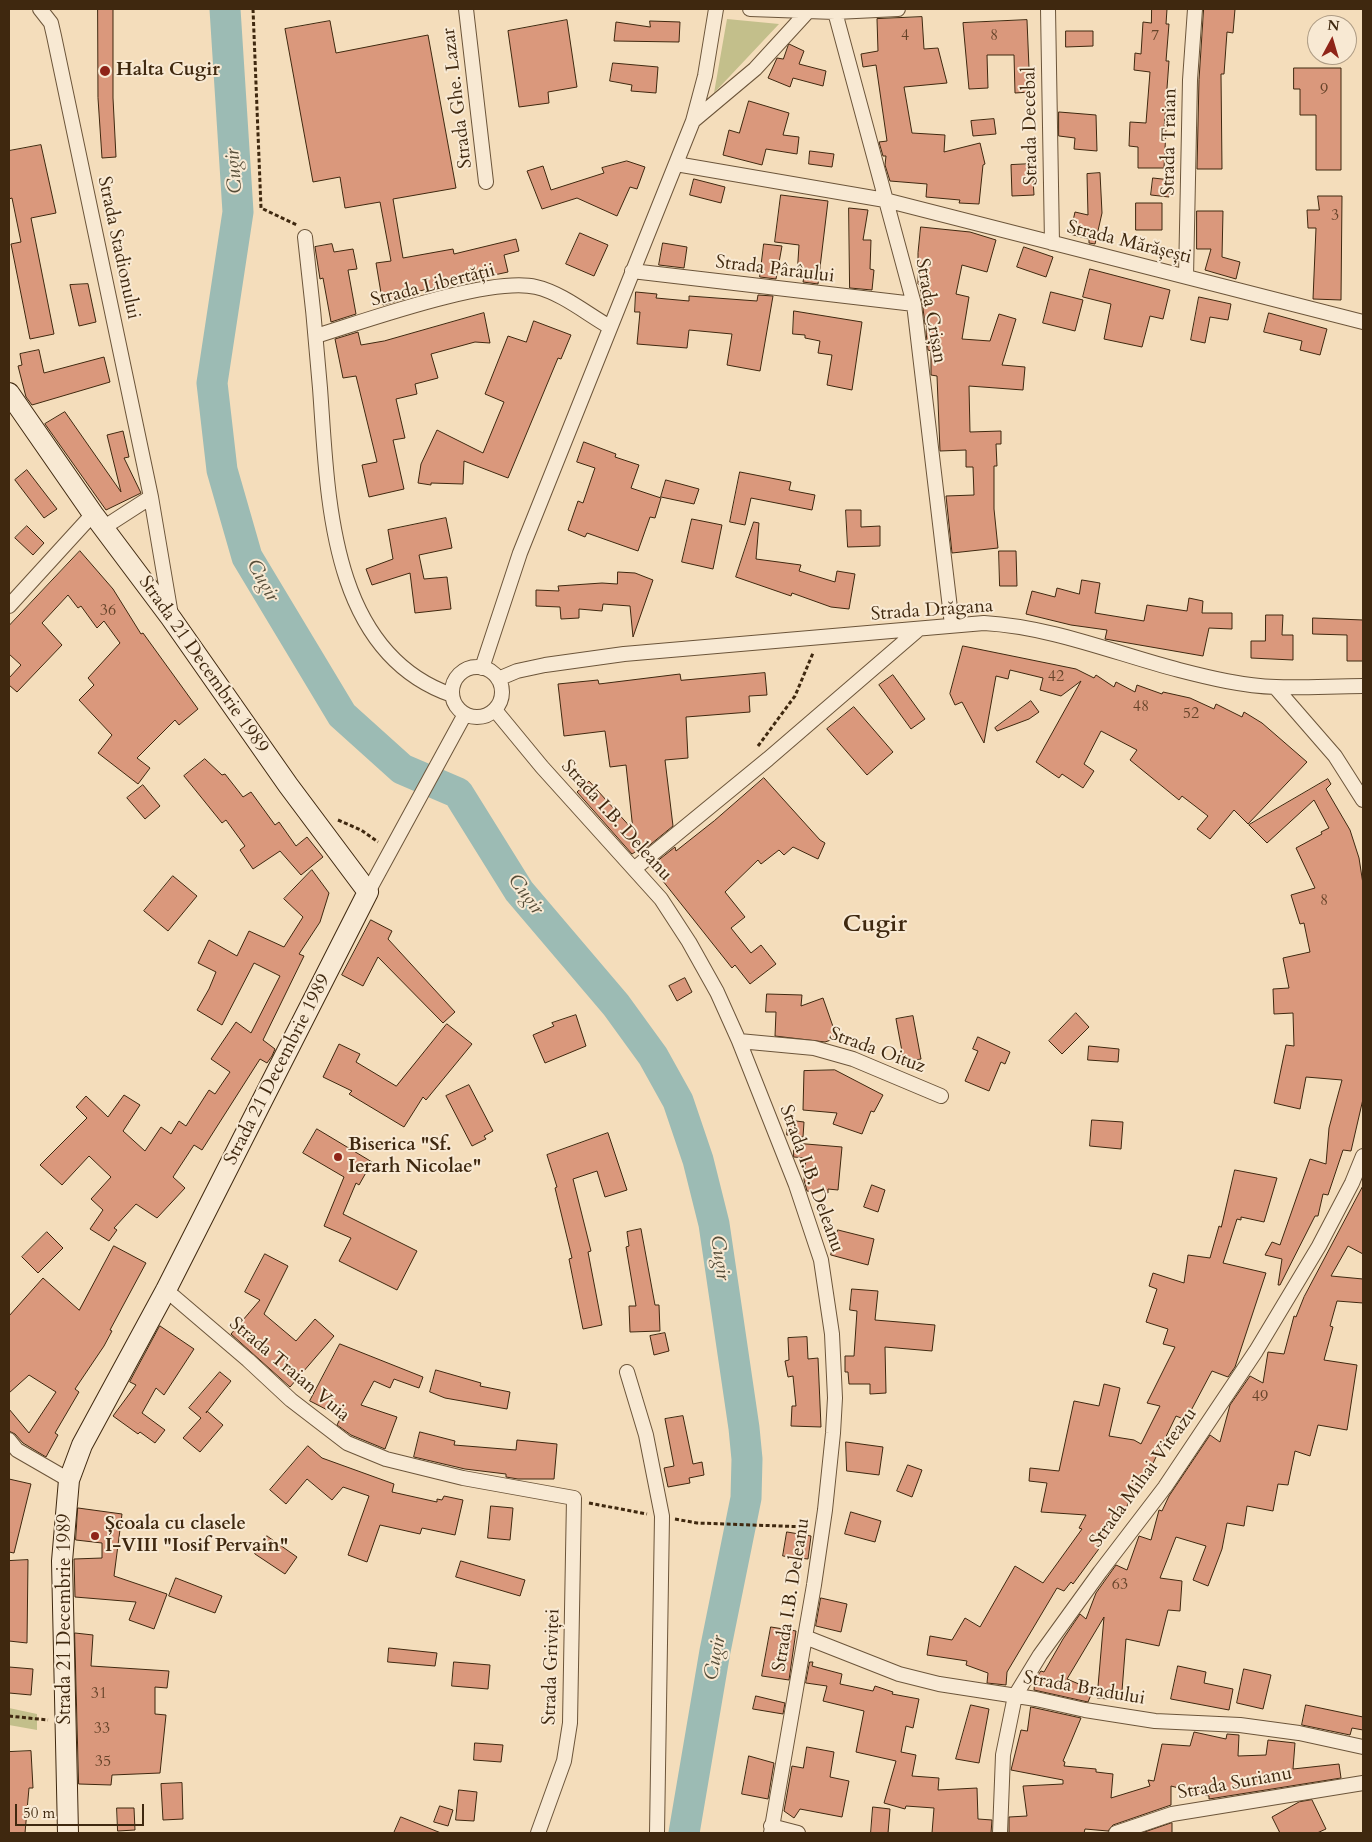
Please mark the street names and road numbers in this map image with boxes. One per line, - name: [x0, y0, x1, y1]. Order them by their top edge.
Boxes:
- street label: Strada Ghe. Lazar: [438, 26, 478, 170]
- street label: Strada Decebal: [1019, 66, 1043, 186]
- street label: Strada Traian: [1158, 88, 1182, 196]
- street label: Strada Stadionului: [92, 175, 144, 321]
- street label: Strada Mărășești: [1064, 216, 1194, 270]
- street label: Strada Pârâului: [714, 251, 836, 289]
- street label: Strada Crișan: [910, 257, 950, 365]
- street label: Strada Libertății: [368, 260, 498, 312]
- street label: Strada 21 Decembrie 1989: [133, 572, 273, 758]
- street label: Strada Drăgana: [870, 595, 994, 627]
- street label: Strada I.B. Deleanu: [556, 756, 676, 886]
- street label: Strada 21 Decembrie 1989: [220, 971, 336, 1169]
- street label: Strada Oituz: [826, 1023, 928, 1079]
- street label: Strada I.B. Deleanu: [774, 1102, 848, 1256]
- street label: Strada Traian Vuia: [224, 1313, 354, 1427]
- street label: Strada Mihai Viteazu: [1086, 1404, 1202, 1552]
- street label: Strada 21 Decembrie 1989: [55, 1513, 77, 1725]
- street label: Strada I.B. Deleanu: [769, 1517, 815, 1673]
- street label: Strada Griviței: [539, 1608, 565, 1726]
- street label: Strada Bradului: [1021, 1667, 1147, 1711]
- street label: Strada Surianu: [1176, 1763, 1294, 1805]

